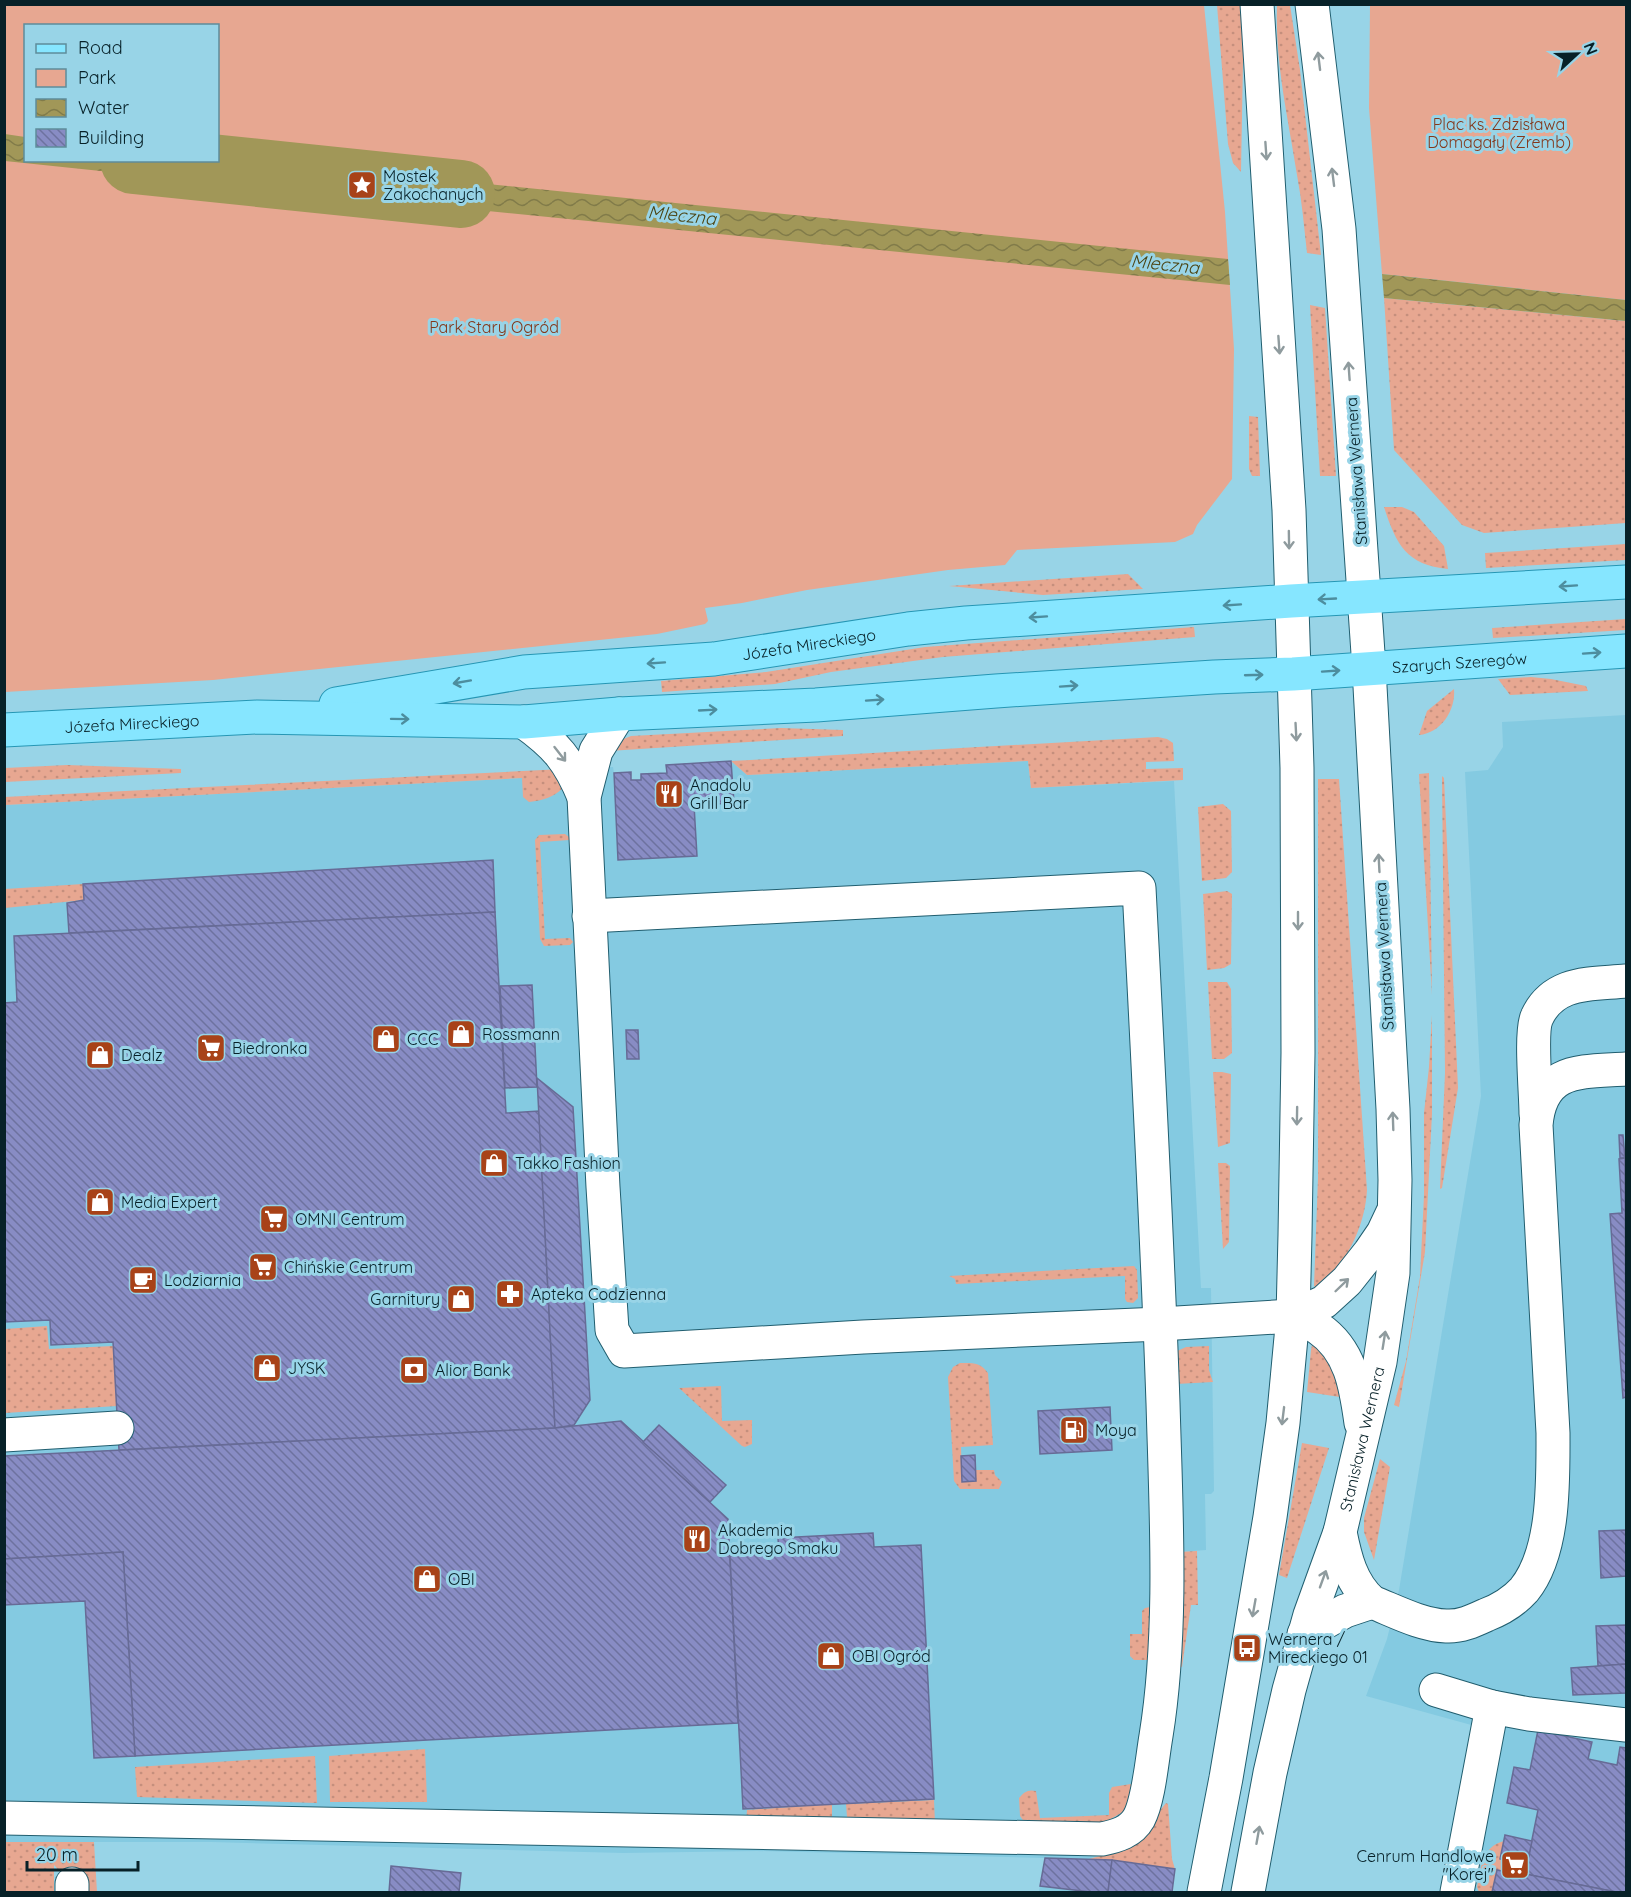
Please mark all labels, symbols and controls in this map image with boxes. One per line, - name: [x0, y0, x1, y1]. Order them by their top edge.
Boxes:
- legend: [24, 24, 219, 162]
- north arrow: [1547, 24, 1607, 84]
- text: Road: [78, 36, 123, 59]
- text: N: [1579, 39, 1602, 58]
- one-way arrow: [1313, 52, 1324, 72]
- text: Park: [78, 66, 116, 89]
- text: Water: [78, 96, 129, 119]
- park label: Plac ks. Zdzisława Domagały (Zremb): [1427, 114, 1571, 152]
- text: Building: [78, 126, 144, 149]
- one-way arrow: [1260, 140, 1271, 160]
- place label: Mostek Zakochanych: [383, 166, 484, 204]
- one-way arrow: [1327, 168, 1338, 188]
- place icon: Mostek Zakochanych: [346, 169, 378, 201]
- water label: Mleczna: [647, 200, 718, 230]
- water label: Mleczna: [1130, 249, 1201, 279]
- park label: Park Stary Ogród: [429, 317, 559, 337]
- one-way arrow: [1273, 335, 1284, 355]
- one-way arrow: [1343, 362, 1354, 382]
- street label: Stanisława Wernera: [1341, 396, 1371, 546]
- one-way arrow: [1284, 529, 1295, 549]
- one-way arrow: [1559, 580, 1579, 591]
- one-way arrow: [1318, 594, 1338, 605]
- one-way arrow: [1223, 600, 1243, 611]
- one-way arrow: [1028, 612, 1048, 623]
- street label: Józefa Mireckiego: [740, 624, 877, 665]
- street label: Szarych Szeregów: [1391, 648, 1528, 677]
- one-way arrow: [1582, 648, 1602, 659]
- one-way arrow: [646, 658, 666, 669]
- one-way arrow: [1321, 665, 1341, 676]
- one-way arrow: [1243, 669, 1263, 681]
- one-way arrow: [453, 677, 472, 688]
- one-way arrow: [1059, 681, 1079, 692]
- one-way arrow: [864, 695, 884, 706]
- one-way arrow: [697, 705, 717, 716]
- street label: Józefa Mireckiego: [64, 710, 200, 737]
- one-way arrow: [389, 714, 409, 725]
- one-way arrow: [1290, 722, 1301, 742]
- one-way arrow: [554, 746, 567, 762]
- place label: Anadolu Grill Bar: [690, 775, 751, 813]
- restaurant icon: Anadolu Grill Bar: [653, 778, 685, 810]
- one-way arrow: [1374, 854, 1385, 874]
- street label: Stanisława Wernera: [1370, 882, 1398, 1030]
- one-way arrow: [1292, 910, 1304, 930]
- shop icon: Rossmann: [445, 1018, 477, 1050]
- shop icon: CCC: [370, 1023, 402, 1055]
- place label: Rossmann: [482, 1024, 560, 1044]
- place label: CCC: [407, 1029, 438, 1049]
- supermarket icon: Biedronka: [195, 1032, 227, 1064]
- place label: Biedronka: [232, 1038, 308, 1058]
- shop icon: Dealz: [84, 1039, 116, 1071]
- place label: Dealz: [121, 1045, 163, 1065]
- one-way arrow: [1291, 1105, 1303, 1125]
- one-way arrow: [1387, 1112, 1399, 1132]
- shop icon: Takko Fashion: [478, 1147, 510, 1179]
- place label: Takko Fashion: [515, 1153, 621, 1173]
- shop icon: Media Expert: [84, 1186, 116, 1218]
- place label: Media Expert: [121, 1192, 218, 1212]
- supermarket icon: OMNI Centrum: [258, 1203, 290, 1235]
- place label: OMNI Centrum: [295, 1209, 405, 1229]
- supermarket icon: Chińskie Centrum: [247, 1251, 279, 1283]
- place label: Chińskie Centrum: [284, 1257, 413, 1277]
- cafe icon: Lodziarnia: [127, 1264, 159, 1296]
- place label: Lodziarnia: [164, 1270, 241, 1290]
- pharmacy icon: Apteka Codzienna: [494, 1278, 526, 1310]
- one-way arrow: [1334, 1278, 1349, 1293]
- shop icon: Garnitury: [445, 1283, 477, 1315]
- place label: Apteka Codzienna: [531, 1284, 666, 1304]
- place label: Garnitury: [370, 1289, 440, 1309]
- one-way arrow: [1379, 1330, 1390, 1350]
- shop icon: JYSK: [251, 1352, 283, 1384]
- bank icon: Alior Bank: [398, 1354, 430, 1386]
- place label: JYSK: [288, 1358, 326, 1378]
- place label: Alior Bank: [435, 1360, 511, 1380]
- street label: Stanisława Wernera: [1335, 1364, 1389, 1513]
- one-way arrow: [1278, 1405, 1289, 1425]
- fuel station icon: Moya: [1058, 1414, 1090, 1446]
- place label: Moya: [1095, 1420, 1137, 1440]
- place label: Akademia Dobrego Smaku: [718, 1520, 838, 1558]
- restaurant icon: Akademia Dobrego Smaku: [681, 1523, 713, 1555]
- shop icon: OBI: [411, 1563, 443, 1595]
- place label: OBI: [448, 1569, 475, 1589]
- one-way arrow: [1319, 1570, 1330, 1589]
- one-way arrow: [1248, 1598, 1259, 1618]
- place label: Wernera / Mireckiego 01: [1268, 1629, 1368, 1667]
- bus stop icon: Wernera / Mireckiego 01: [1231, 1632, 1263, 1664]
- shop icon: OBI Ogród: [815, 1640, 847, 1672]
- place label: OBI Ogród: [852, 1646, 931, 1666]
- one-way arrow: [1253, 1826, 1264, 1845]
- scale bar: [27, 1834, 138, 1872]
- text: 20 m: [36, 1843, 78, 1866]
- place label: Cenrum Handlowe "Korej": [1357, 1846, 1494, 1884]
- supermarket icon: Cenrum Handlowe "Korej": [1499, 1849, 1531, 1881]

